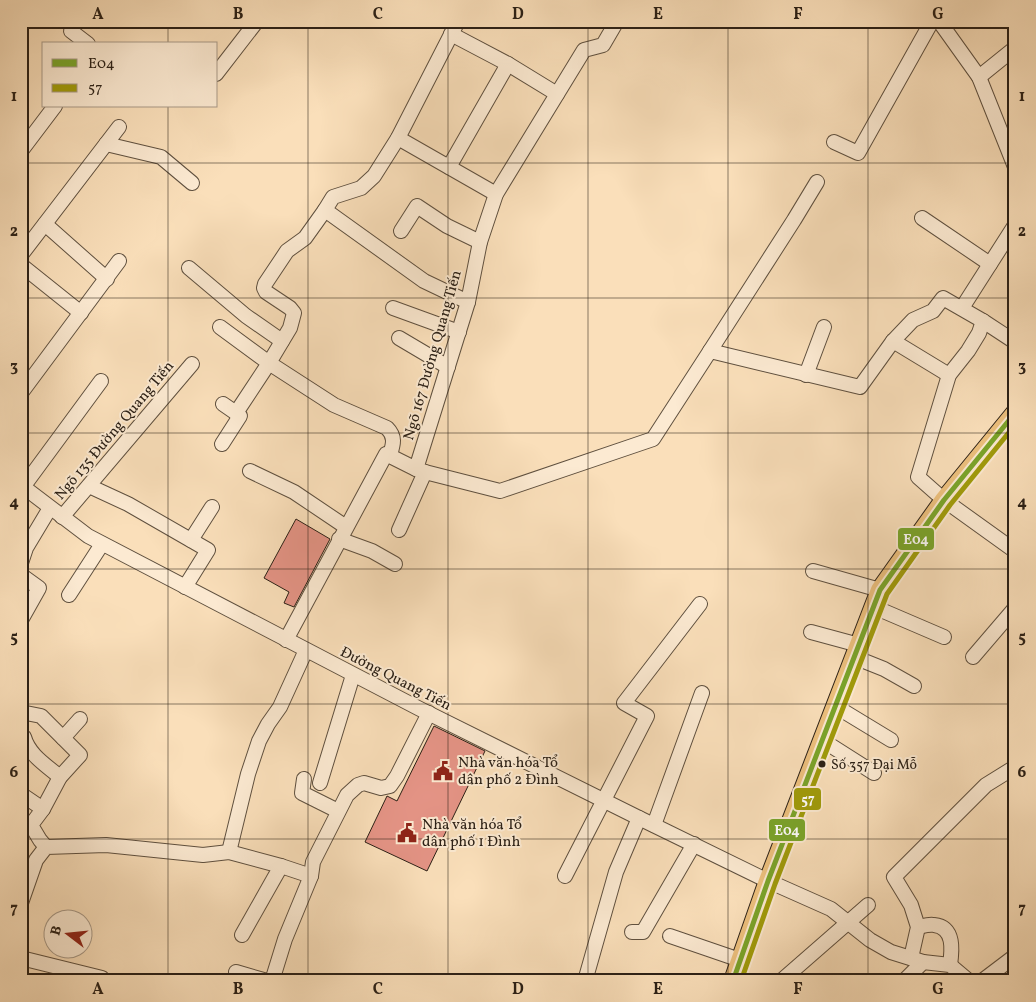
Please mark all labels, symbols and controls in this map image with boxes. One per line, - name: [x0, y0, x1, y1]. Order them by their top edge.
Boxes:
- text: A: [92, 4, 104, 26]
- text: B: [233, 4, 244, 26]
- text: C: [373, 4, 383, 26]
- text: D: [512, 4, 524, 26]
- text: E: [653, 4, 663, 26]
- text: F: [793, 4, 803, 26]
- text: G: [932, 4, 944, 26]
- legend: [42, 42, 218, 108]
- text: E04: [88, 54, 115, 75]
- text: 57: [88, 78, 103, 99]
- text: 1: [11, 86, 17, 108]
- text: 1: [1019, 86, 1025, 108]
- text: 2: [10, 221, 18, 243]
- text: 2: [1018, 221, 1026, 243]
- street label: Ngõ 167 Đường Quang Tiến: [399, 268, 468, 443]
- text: 3: [10, 356, 18, 378]
- text: 3: [1018, 356, 1026, 378]
- street label: Ngõ 135 Đường Quang Tiến: [51, 357, 180, 505]
- text: 4: [9, 492, 19, 514]
- text: 4: [1017, 492, 1027, 514]
- line badge: E04: [897, 527, 935, 551]
- text: E04: [903, 531, 929, 550]
- text: 5: [10, 627, 18, 649]
- text: 5: [1018, 627, 1026, 649]
- street label: Đường Quang Tiến: [336, 642, 455, 717]
- place label: Nhà văn hóa Tổ dân phố 2 Đình: [458, 753, 559, 791]
- place label: Số 357 Đại Mỗ: [831, 756, 917, 775]
- marker: Số 357 Đại Mỗ: [817, 759, 827, 769]
- public building icon: Nhà văn hóa Tổ dân phố 2 Đình: [432, 760, 454, 782]
- text: 6: [10, 762, 19, 784]
- text: 6: [1018, 762, 1027, 784]
- line badge: 57: [793, 787, 822, 811]
- text: 57: [801, 791, 815, 810]
- place label: Nhà văn hóa Tổ dân phố 1 Đình: [422, 815, 522, 853]
- line badge: E04: [768, 818, 806, 842]
- public building icon: Nhà văn hóa Tổ dân phố 1 Đình: [396, 822, 418, 844]
- text: E04: [774, 822, 800, 841]
- text: 7: [10, 898, 18, 920]
- text: 7: [1018, 898, 1026, 920]
- north arrow: [42, 910, 92, 960]
- text: B: [47, 924, 67, 938]
- text: A: [92, 979, 104, 1001]
- text: B: [233, 979, 244, 1001]
- text: C: [373, 979, 383, 1001]
- text: D: [512, 979, 524, 1001]
- text: E: [653, 979, 663, 1001]
- text: F: [793, 979, 803, 1001]
- text: G: [932, 979, 944, 1001]

